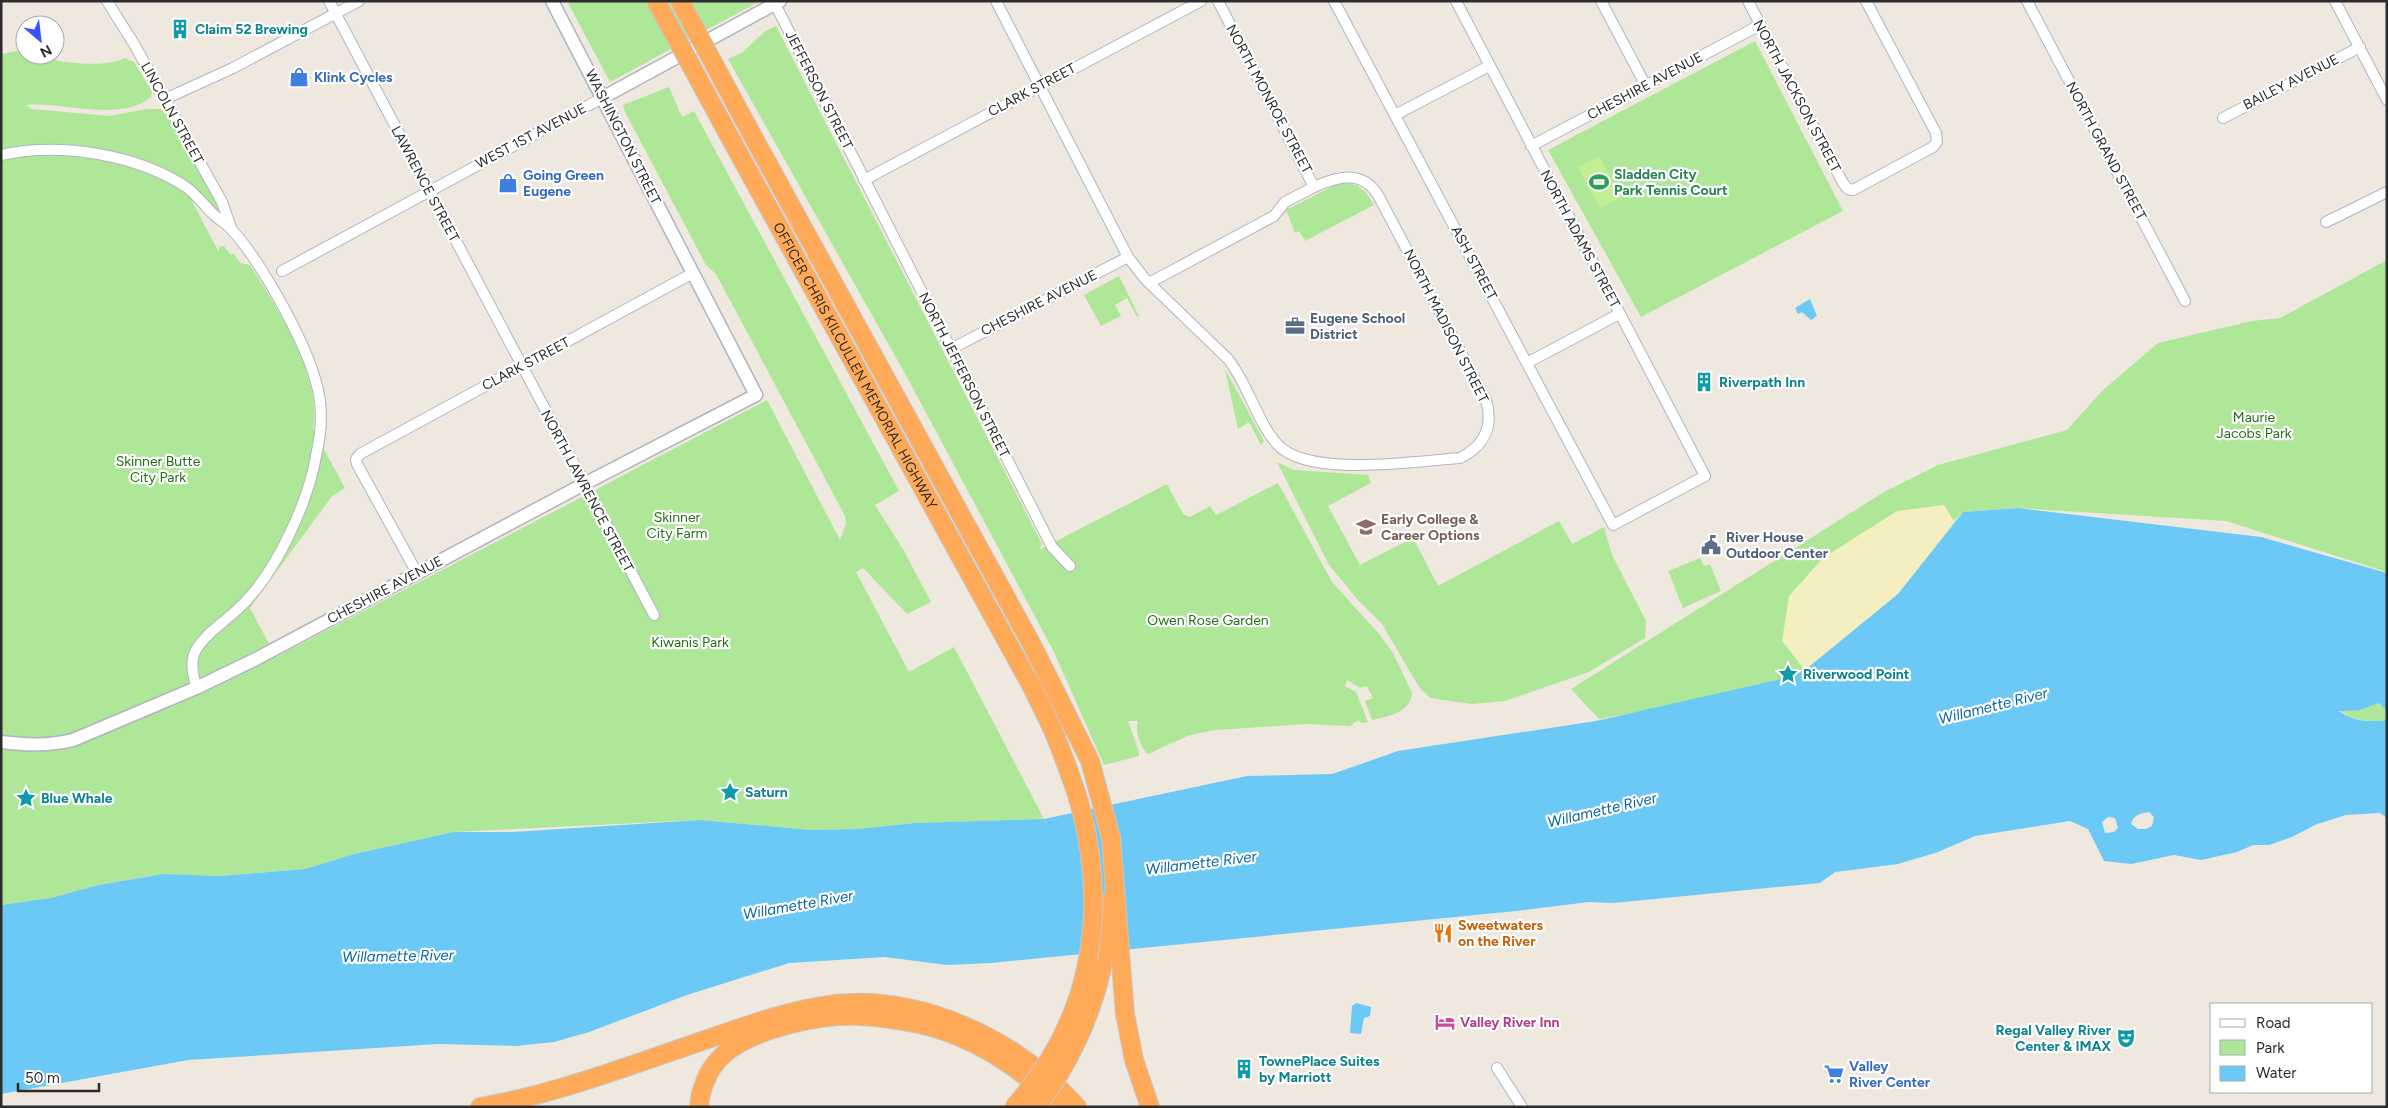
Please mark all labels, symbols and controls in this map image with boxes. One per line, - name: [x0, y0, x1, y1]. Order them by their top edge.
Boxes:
- north arrow: [15, 15, 65, 65]
- street label: NORTH JACKSON STREET: [1750, 17, 1845, 175]
- building icon: Claim 52 Brewing: [169, 18, 191, 40]
- place label: Claim 52 Brewing: [195, 21, 308, 38]
- street label: NORTH MONROE STREET: [1222, 22, 1316, 177]
- street label: JEFFERSON STREET: [782, 28, 856, 152]
- text: N: [37, 41, 55, 61]
- street label: CHESHIRE AVENUE: [1584, 48, 1706, 124]
- street label: BAILEY AVENUE: [2240, 51, 2342, 113]
- street label: LINCOLN STREET: [137, 59, 207, 167]
- street label: CLARK STREET: [985, 60, 1079, 120]
- shop icon: Klink Cycles: [288, 66, 310, 88]
- street label: WASHINGTON STREET: [582, 67, 665, 208]
- place label: Klink Cycles: [314, 69, 393, 86]
- street label: NORTH GRAND STREET: [2062, 79, 2150, 223]
- street label: WEST 1ST AVENUE: [473, 100, 589, 172]
- street label: LAWRENCE STREET: [387, 123, 463, 245]
- place label: Sladden City Park Tennis Court: [1614, 166, 1728, 199]
- place label: Going Green Eugene: [523, 167, 604, 200]
- street label: NORTH ADAMS STREET: [1536, 167, 1624, 311]
- sports icon: Sladden City Park Tennis Court: [1588, 171, 1610, 193]
- shop icon: Going Green Eugene: [497, 172, 519, 194]
- street label: OFFICER CHRIS KILCULLEN MEMORIAL HIGHWAY: [770, 219, 941, 512]
- street label: ASH STREET: [1447, 223, 1501, 303]
- street label: NORTH MADISON STREET: [1400, 246, 1492, 406]
- street label: CHESHIRE AVENUE: [978, 266, 1100, 340]
- street label: NORTH JEFFERSON STREET: [915, 290, 1013, 461]
- place label: Eugene School District: [1310, 310, 1405, 343]
- office icon: Eugene School District: [1284, 315, 1306, 337]
- street label: CLARK STREET: [479, 334, 573, 394]
- building icon: Riverpath Inn: [1693, 371, 1715, 393]
- place label: Riverpath Inn: [1719, 374, 1805, 391]
- street label: NORTH LAWRENCE STREET: [537, 407, 637, 575]
- park label: Maurie Jacobs Park: [2217, 409, 2292, 442]
- park label: Skinner Butte City Park: [116, 453, 201, 486]
- park label: Skinner City Farm: [647, 509, 707, 542]
- place label: Early College & Career Options: [1381, 511, 1480, 544]
- school or university icon: Early College & Career Options: [1355, 516, 1377, 538]
- place label: River House Outdoor Center: [1726, 529, 1829, 562]
- public building icon: River House Outdoor Center: [1700, 534, 1722, 556]
- street label: CHESHIRE AVENUE: [324, 552, 446, 628]
- park label: Owen Rose Garden: [1147, 612, 1269, 629]
- park label: Kiwanis Park: [651, 634, 729, 651]
- place icon: Riverwood Point: [1777, 663, 1799, 685]
- place label: Riverwood Point: [1803, 666, 1910, 683]
- water label: Willamette River: [1937, 684, 2050, 728]
- place icon: Saturn: [719, 781, 741, 803]
- place label: Saturn: [745, 784, 788, 801]
- place icon: Blue Whale: [15, 787, 37, 809]
- water label: Willamette River: [1546, 788, 1659, 831]
- place label: Blue Whale: [41, 790, 113, 807]
- water label: Willamette River: [1144, 847, 1258, 879]
- water label: Willamette River: [741, 886, 855, 924]
- place label: Sweetwaters on the River: [1458, 917, 1544, 950]
- restaurant icon: Sweetwaters on the River: [1432, 922, 1454, 944]
- water label: Willamette River: [342, 946, 455, 966]
- legend: [2210, 1003, 2373, 1093]
- hotel icon: Valley River Inn: [1434, 1011, 1456, 1033]
- place label: Valley River Inn: [1460, 1014, 1559, 1031]
- text: Road: [2256, 1014, 2291, 1032]
- place label: Regal Valley River Center & IMAX: [1996, 1022, 2112, 1055]
- theatre icon: Regal Valley River Center & IMAX: [2115, 1027, 2137, 1049]
- text: Park: [2256, 1039, 2285, 1057]
- place label: TownePlace Suites by Marriott: [1259, 1053, 1380, 1086]
- building icon: TownePlace Suites by Marriott: [1233, 1058, 1255, 1080]
- place label: Valley River Center: [1849, 1058, 1931, 1091]
- scale bar: [18, 1060, 99, 1092]
- supermarket icon: Valley River Center: [1823, 1063, 1845, 1085]
- text: Water: [2256, 1064, 2296, 1082]
- text: 50 m: [25, 1069, 60, 1087]

